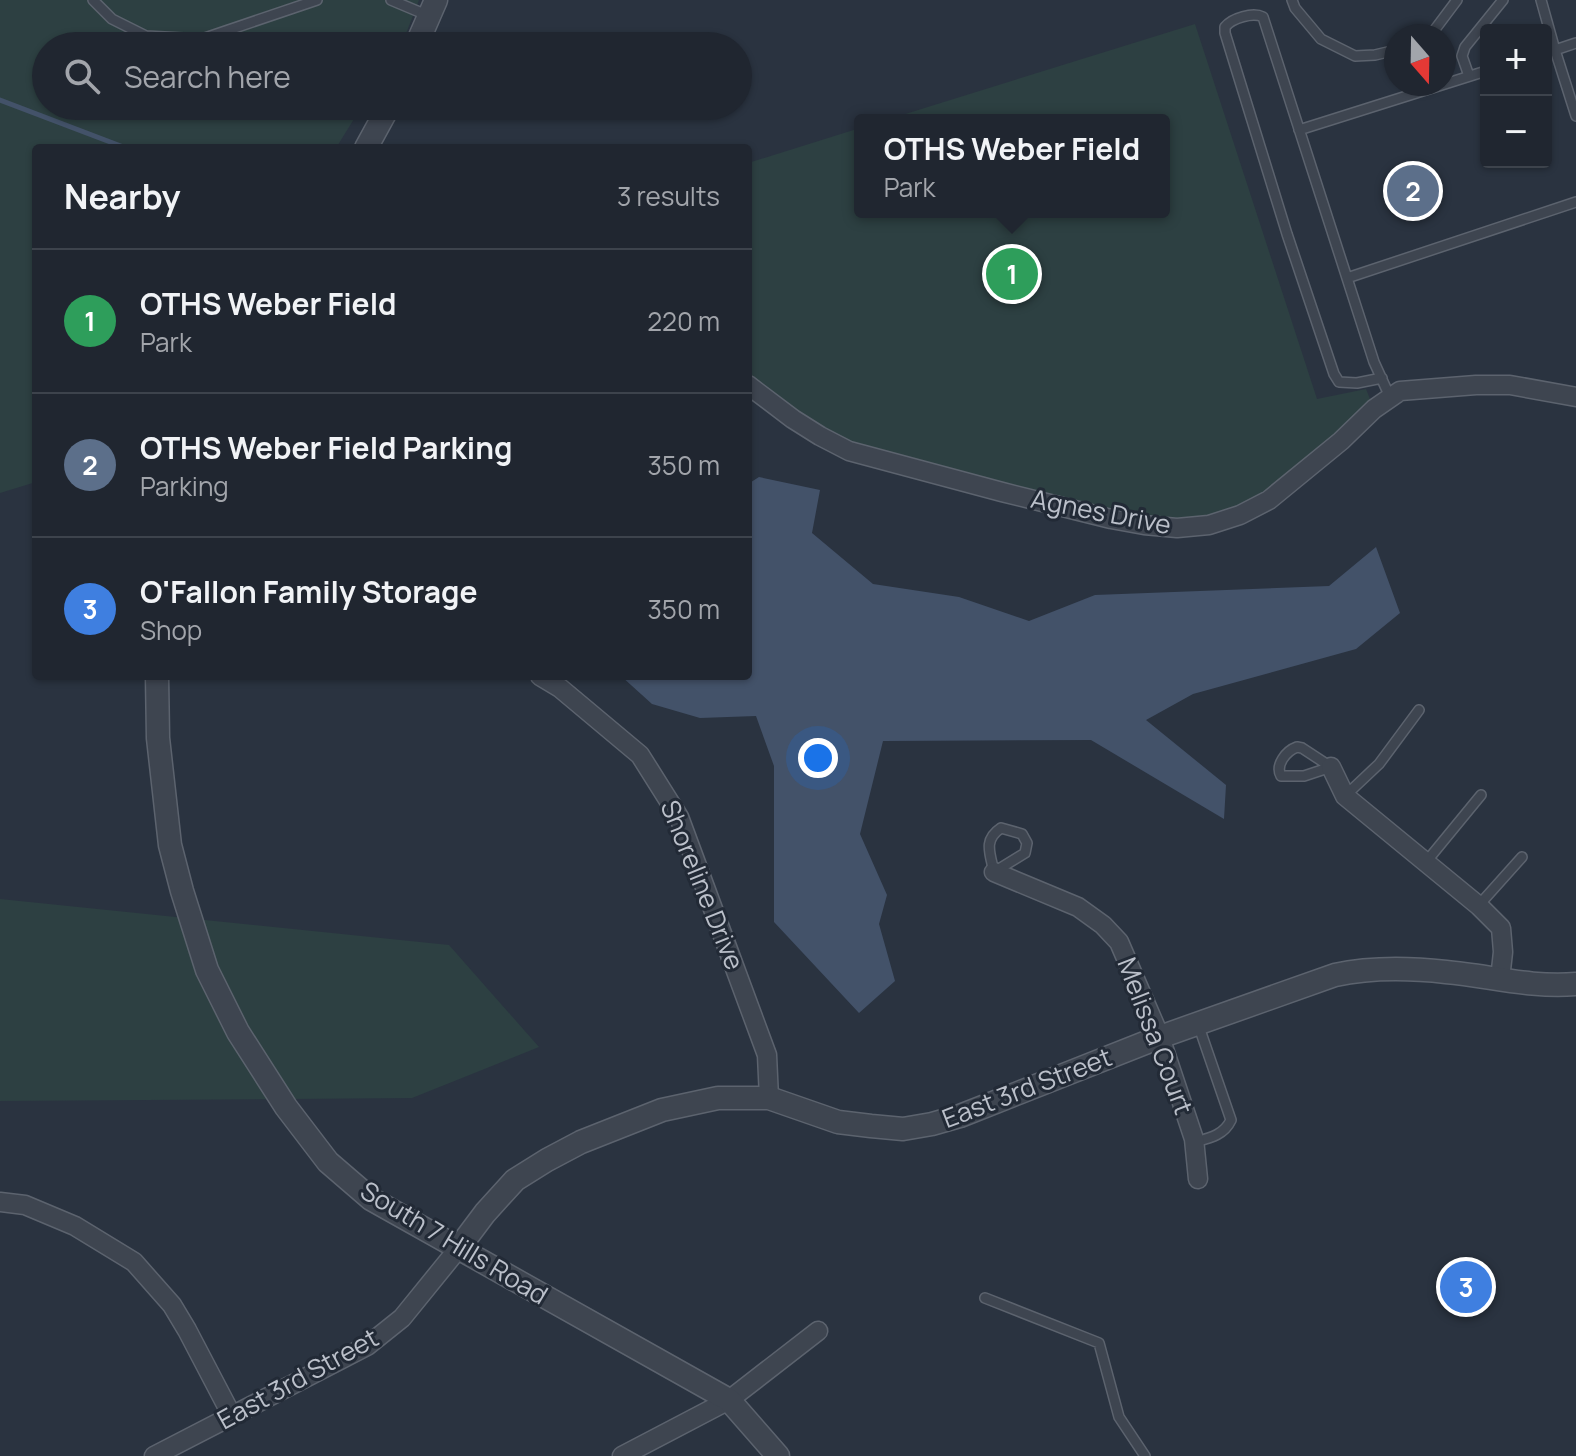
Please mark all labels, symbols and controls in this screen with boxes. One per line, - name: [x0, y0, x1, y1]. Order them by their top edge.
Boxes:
- north arrow: [1384, 24, 1456, 96]
- map controls: [1480, 24, 1552, 168]
- button: +: [1480, 24, 1552, 96]
- search box: [32, 32, 752, 120]
- icon: search: [60, 54, 104, 98]
- text: Search here: [124, 56, 291, 97]
- button: −: [1480, 96, 1552, 168]
- popup: [854, 114, 1170, 218]
- text: OTHS Weber Field: [884, 128, 1140, 169]
- pin: 2: [1387, 161, 1439, 221]
- text: Park: [884, 169, 936, 205]
- text: Nearby: [64, 173, 180, 219]
- text: 3 results: [617, 178, 720, 214]
- pin: 1: [986, 244, 1038, 304]
- text: OTHS Weber Field: [140, 283, 397, 324]
- text: 1: [84, 303, 96, 339]
- text: 220 m: [647, 303, 720, 339]
- text: Park: [140, 324, 192, 360]
- text: OTHS Weber Field Parking: [140, 427, 512, 468]
- text: 2: [82, 447, 98, 483]
- text: 350 m: [647, 447, 720, 483]
- text: Parking: [140, 468, 229, 504]
- street label: Agnes Drive: [1028, 480, 1174, 542]
- text: O'Fallon Family Storage: [140, 571, 478, 612]
- text: 3: [82, 591, 98, 627]
- text: 350 m: [647, 591, 720, 627]
- text: Shop: [140, 612, 202, 648]
- your location: [798, 738, 838, 778]
- street label: Shoreline Drive: [653, 795, 753, 975]
- street label: Melissa Court: [1109, 952, 1202, 1119]
- street label: East 3rd Street: [937, 1038, 1117, 1136]
- street label: South 7 Hills Road: [354, 1172, 555, 1312]
- pin: 3: [1440, 1257, 1492, 1317]
- street label: East 3rd Street: [211, 1319, 385, 1437]

